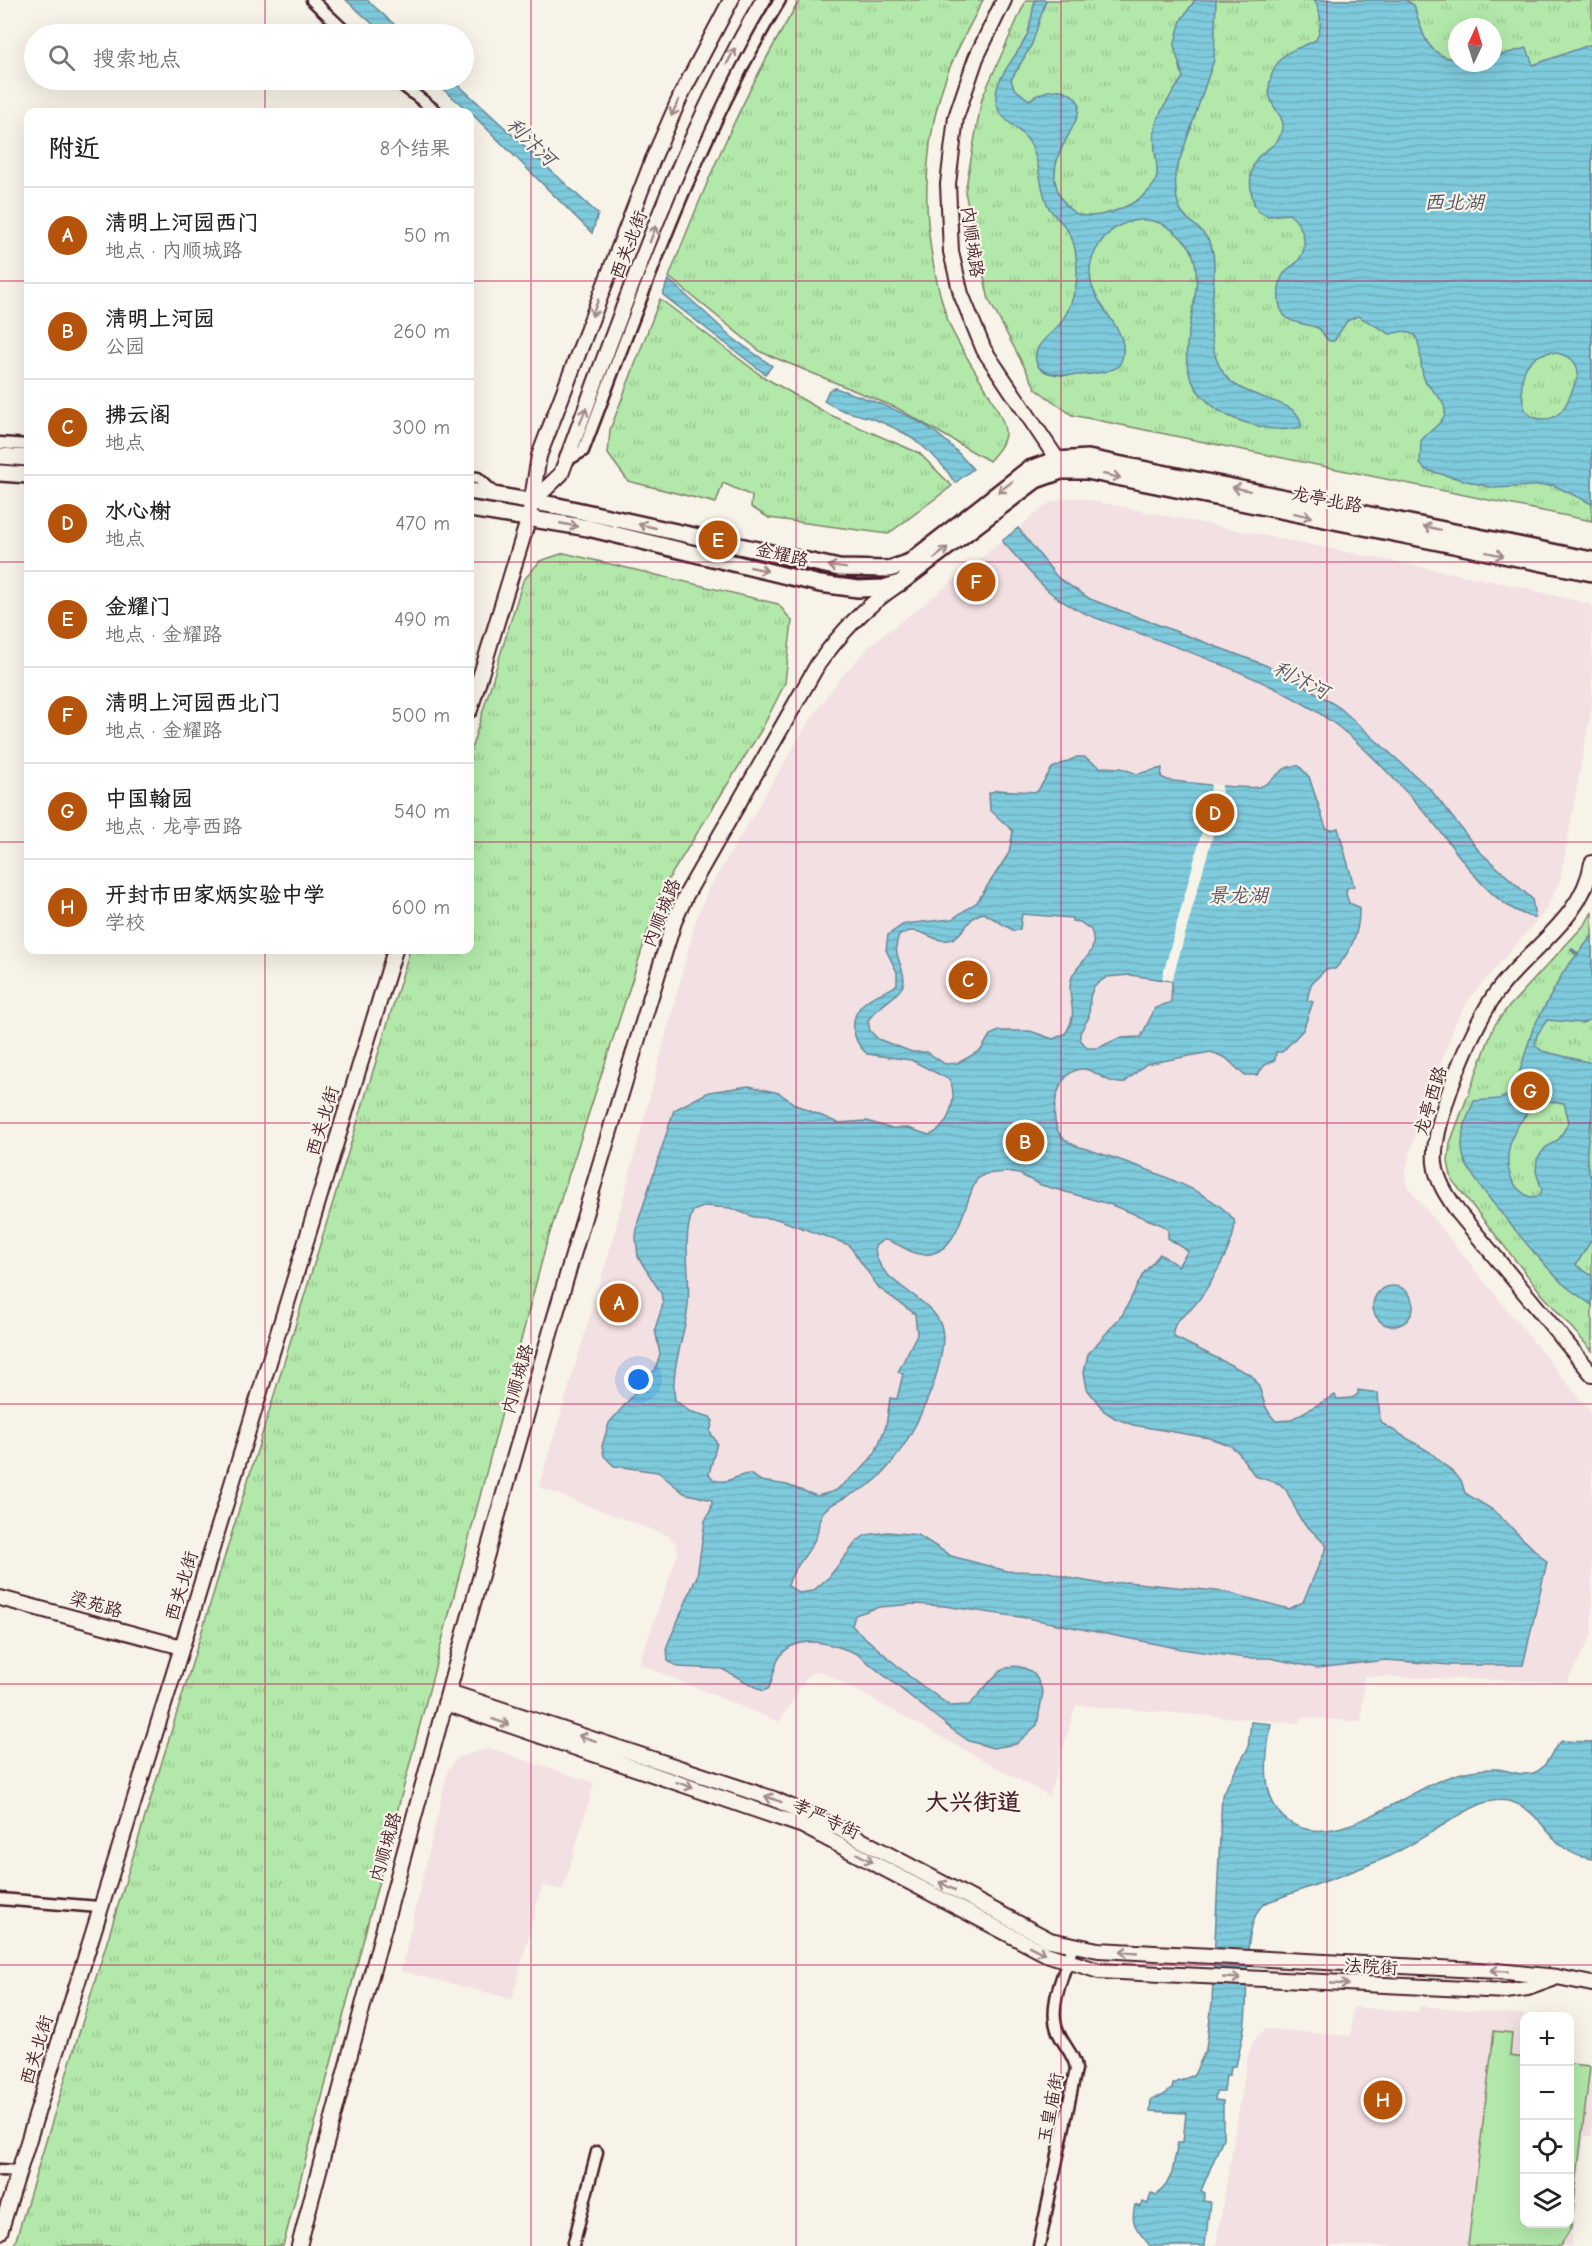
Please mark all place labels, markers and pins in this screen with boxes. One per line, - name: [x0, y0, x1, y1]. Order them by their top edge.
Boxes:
- pin: E: [698, 518, 738, 562]
- pin: F: [956, 560, 996, 604]
- pin: D: [1196, 790, 1234, 836]
- pin: C: [948, 958, 988, 1002]
- pin: G: [1510, 1068, 1550, 1114]
- pin: B: [1006, 1120, 1044, 1164]
- pin: A: [600, 1280, 638, 1326]
- pin: H: [1364, 2078, 1402, 2122]

